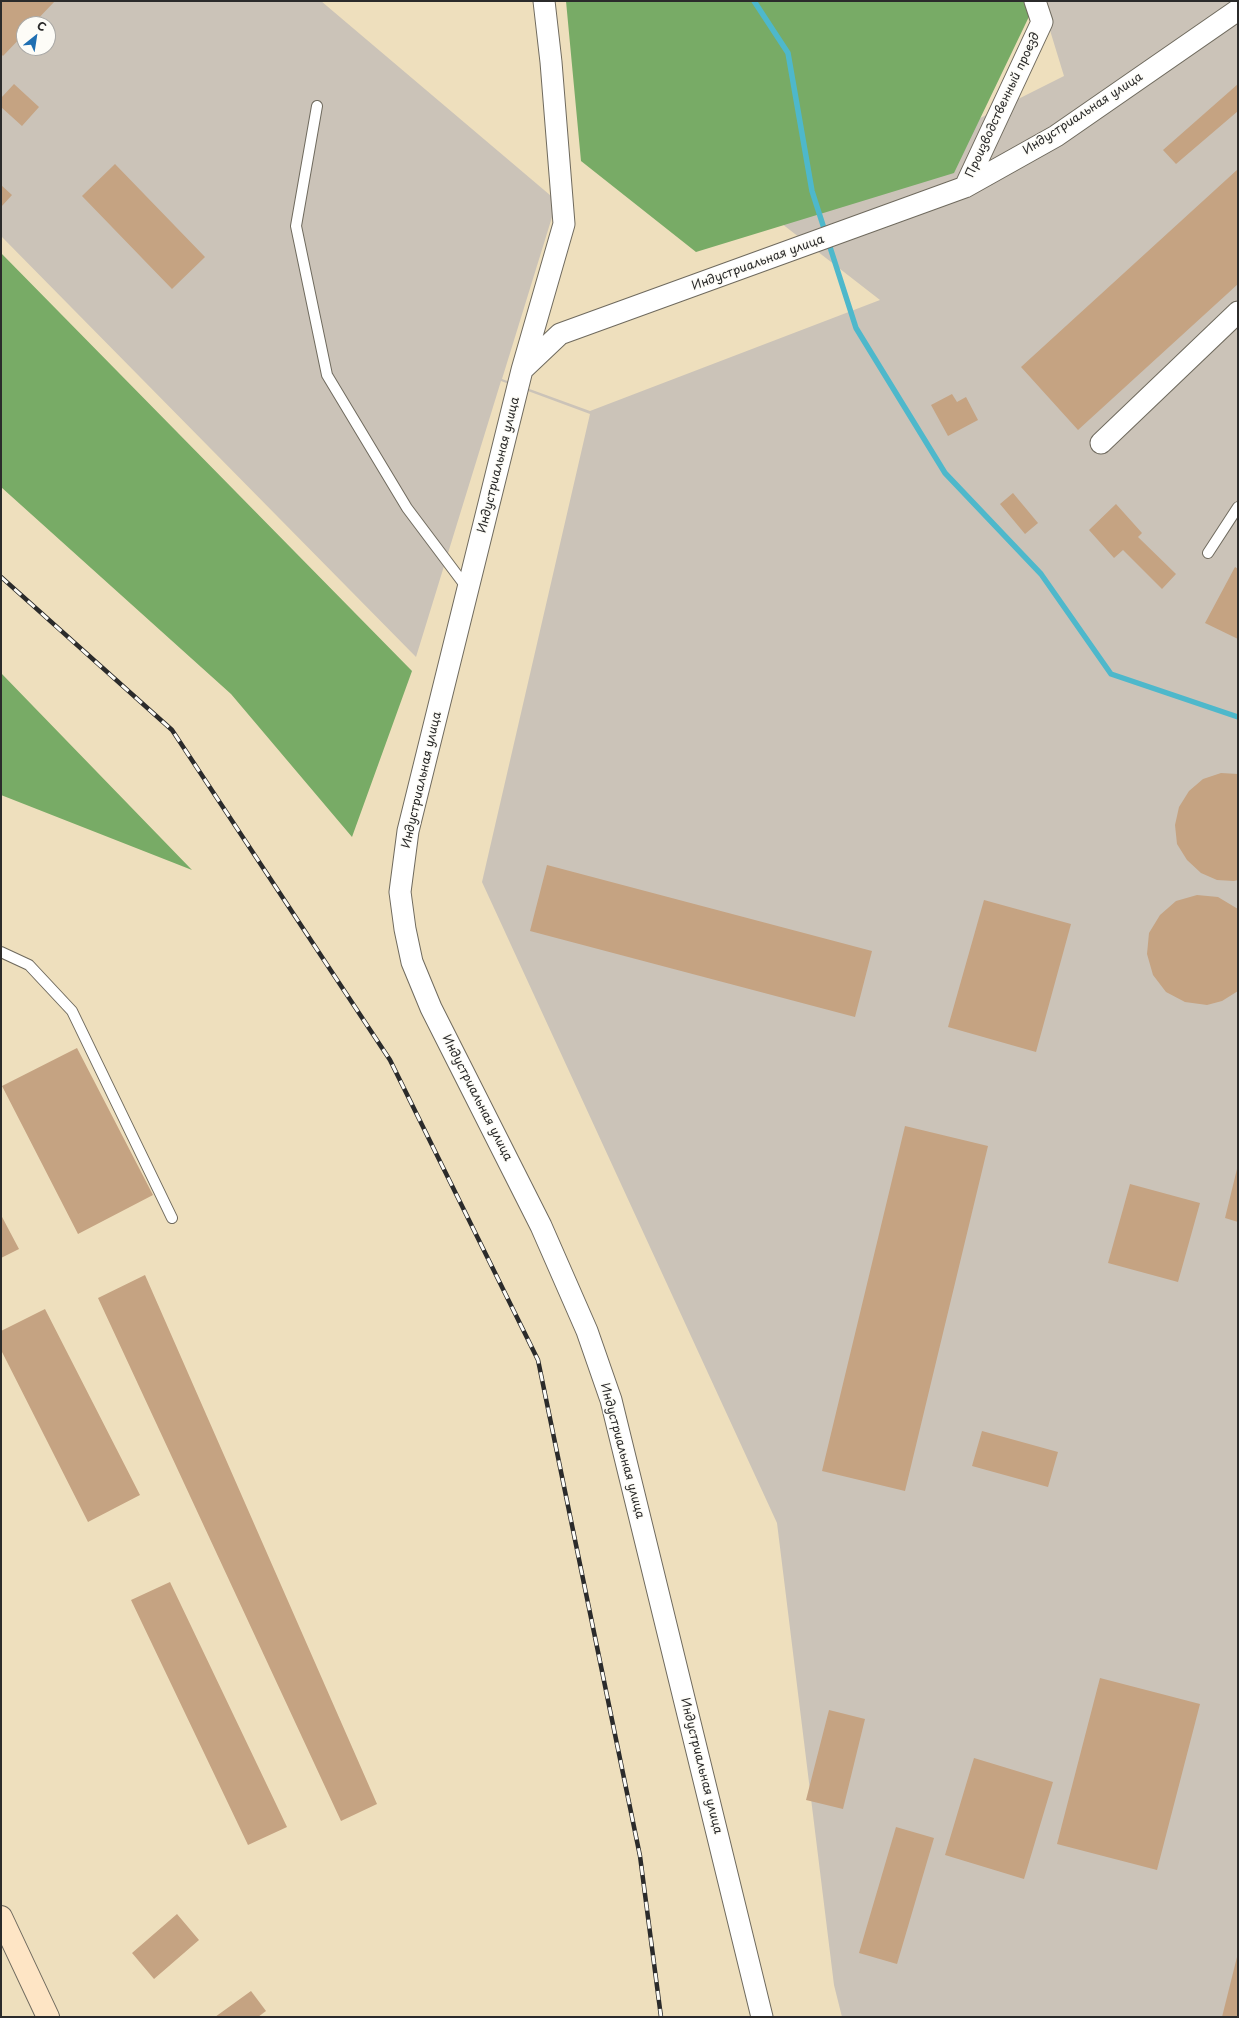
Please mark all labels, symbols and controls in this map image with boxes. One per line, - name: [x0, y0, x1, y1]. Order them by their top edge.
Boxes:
- north arrow: [16, 16, 56, 56]
- text: С: [34, 17, 50, 35]
- street label: Производственный проезд: [963, 30, 1043, 180]
- street label: Индустриальная улица: [1020, 70, 1146, 158]
- street label: Индустриальная улица: [690, 232, 826, 294]
- street label: Индустриальная улица: [475, 395, 523, 535]
- street label: Индустриальная улица: [399, 710, 445, 850]
- street label: Индустриальная улица: [439, 1032, 515, 1164]
- street label: Индустриальная улица: [597, 1382, 647, 1520]
- street label: Индустриальная улица: [677, 1696, 725, 1836]

